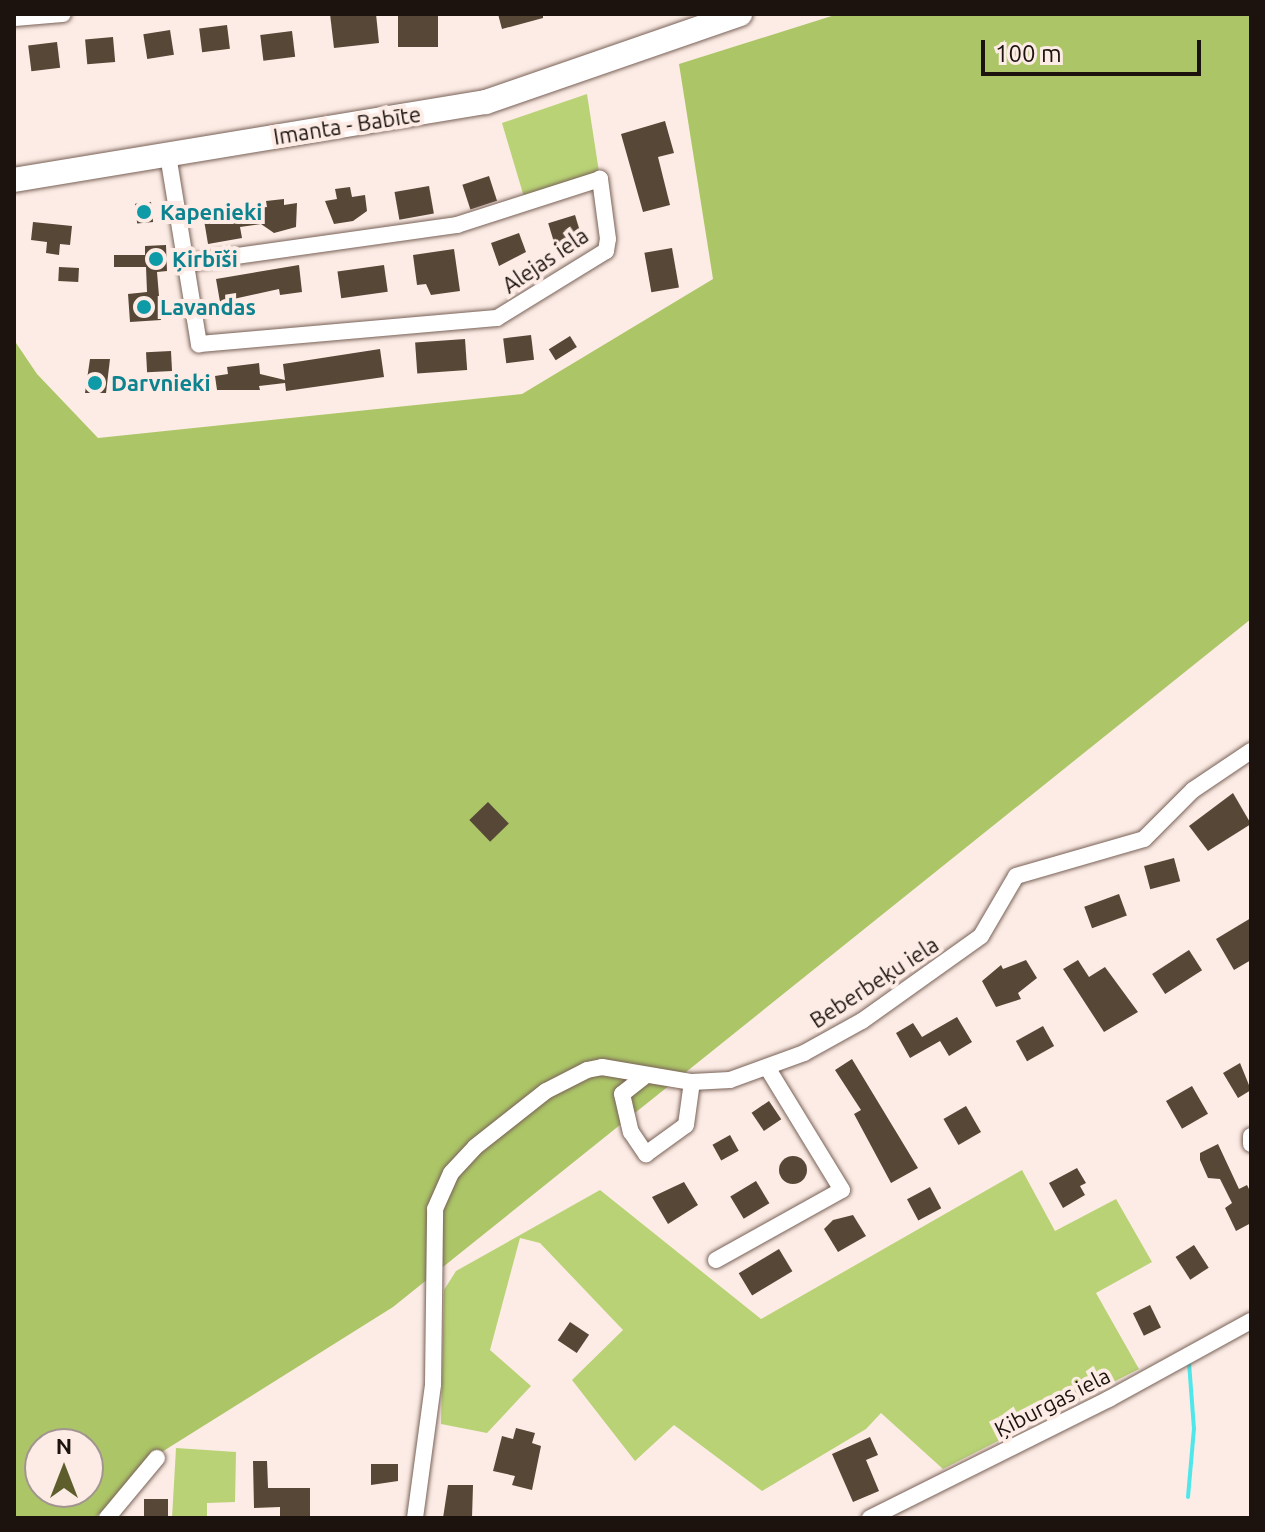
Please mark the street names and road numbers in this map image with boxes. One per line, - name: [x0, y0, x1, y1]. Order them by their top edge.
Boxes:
- street label: Imanta - Babīte: [271, 100, 423, 150]
- street label: Alejas iela: [497, 222, 593, 298]
- street label: Beberbeķu iela: [805, 931, 943, 1033]
- street label: Ķiburgas iela: [990, 1362, 1114, 1442]

